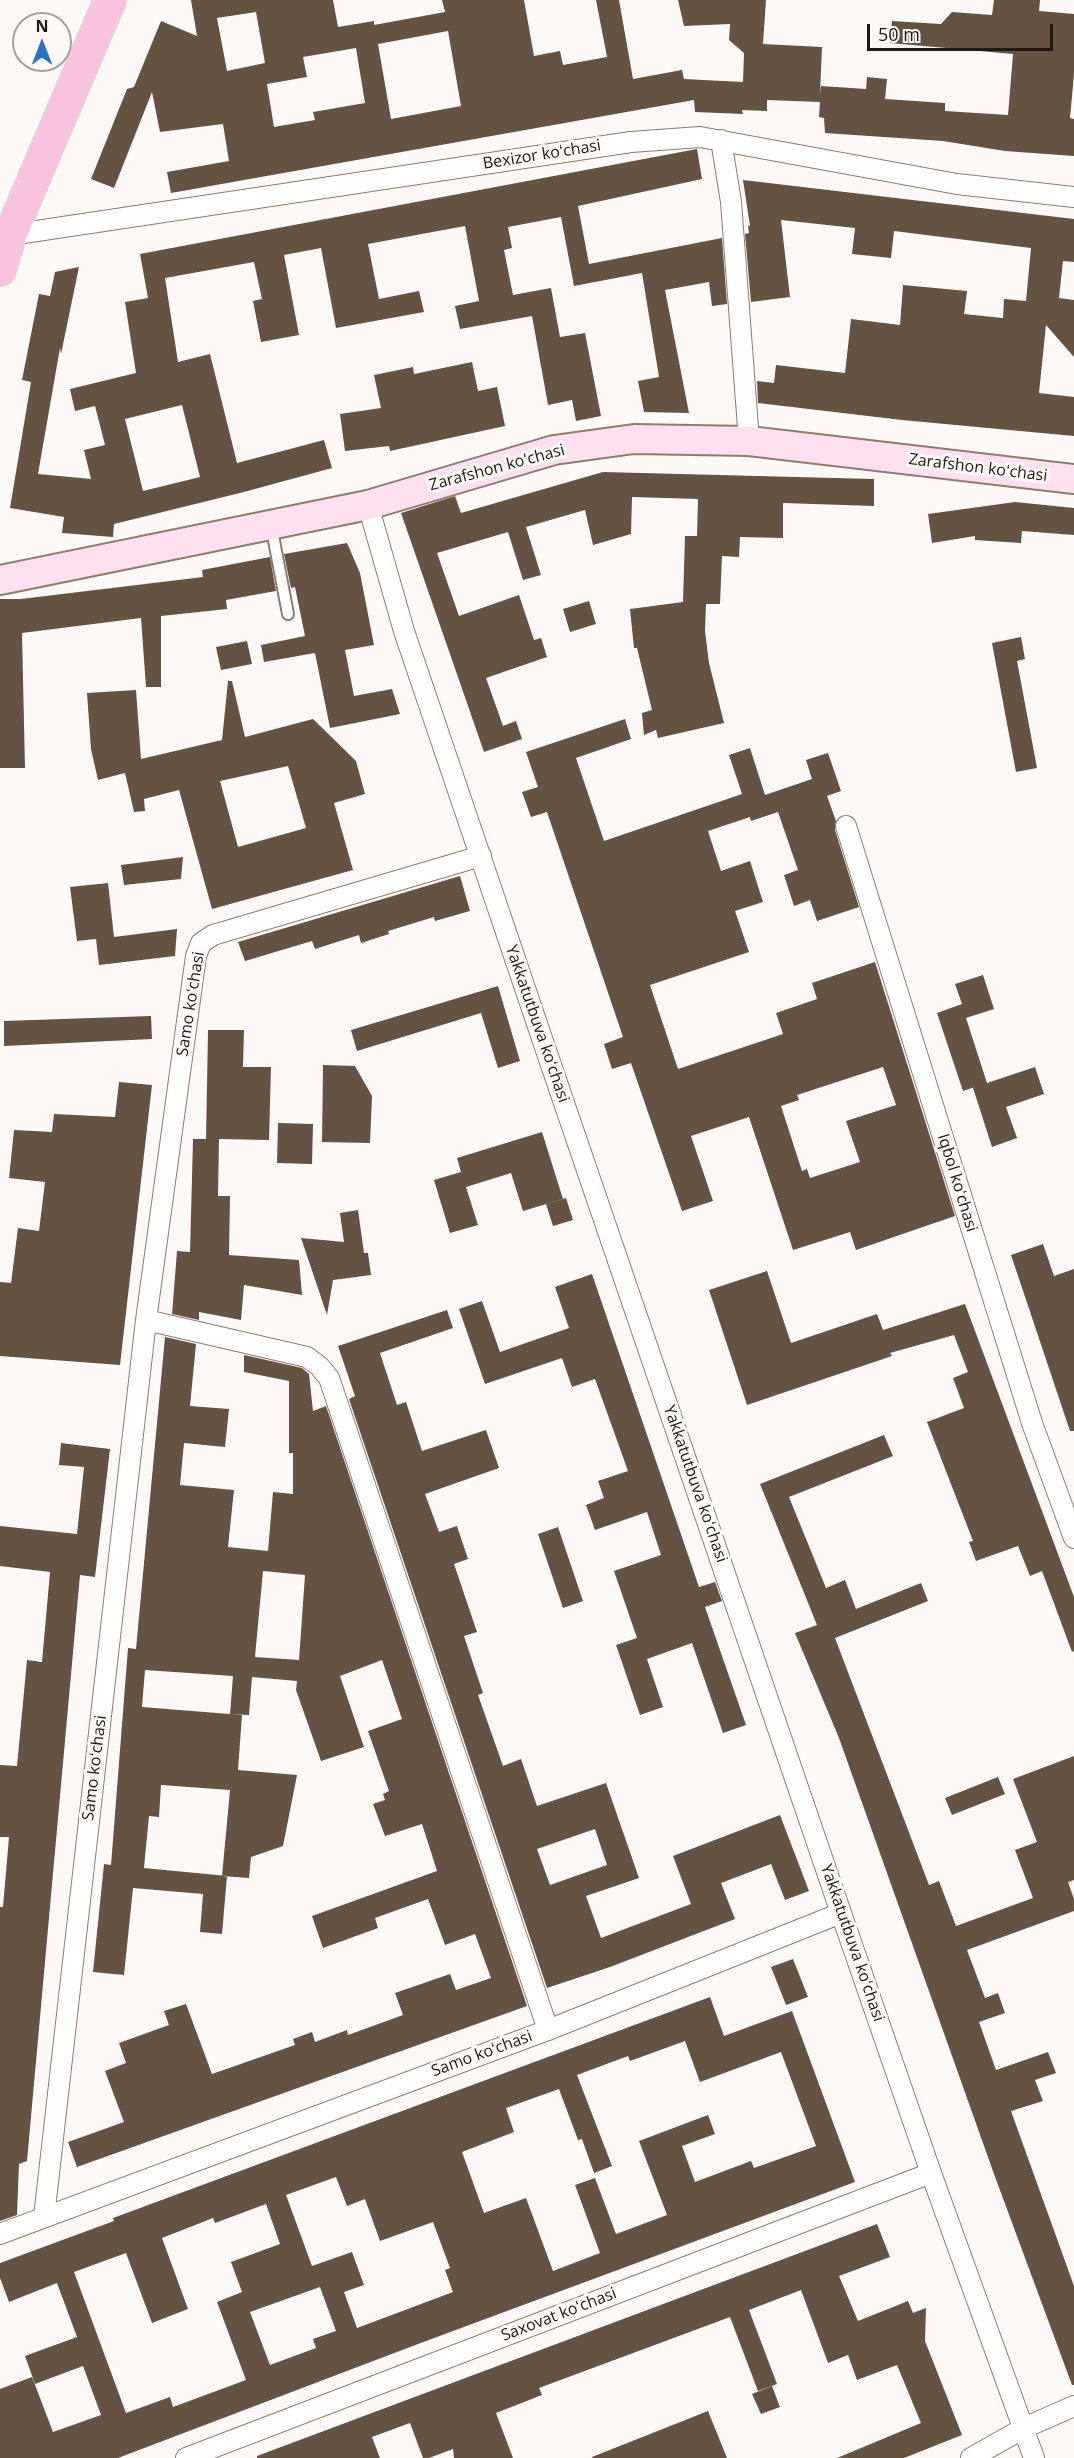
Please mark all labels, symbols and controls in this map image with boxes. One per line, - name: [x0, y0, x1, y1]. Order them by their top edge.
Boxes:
- north arrow: [12, 12, 72, 72]
- scale bar: [870, 12, 1056, 50]
- text: N: [35, 15, 49, 37]
- text: 50 m: [878, 22, 920, 46]
- street label: Bexizor koʻchasi: [482, 136, 602, 174]
- street label: Zarafshon koʻchasi: [427, 441, 567, 495]
- street label: Zarafshon koʻchasi: [908, 450, 1048, 486]
- street label: Yakkatutbuva koʻchasi: [501, 943, 573, 1105]
- street label: Samo koʻchasi: [173, 950, 209, 1058]
- street label: Iqbol koʻchasi: [933, 1132, 981, 1234]
- street label: Yakkatutbuva koʻchasi: [659, 1403, 731, 1565]
- street label: Samo koʻchasi: [79, 1714, 111, 1822]
- street label: Yakkatutbuva koʻchasi: [816, 1862, 888, 2024]
- street label: Samo koʻchasi: [429, 2027, 535, 2081]
- street label: Saxovat koʻchasi: [499, 2284, 619, 2346]

